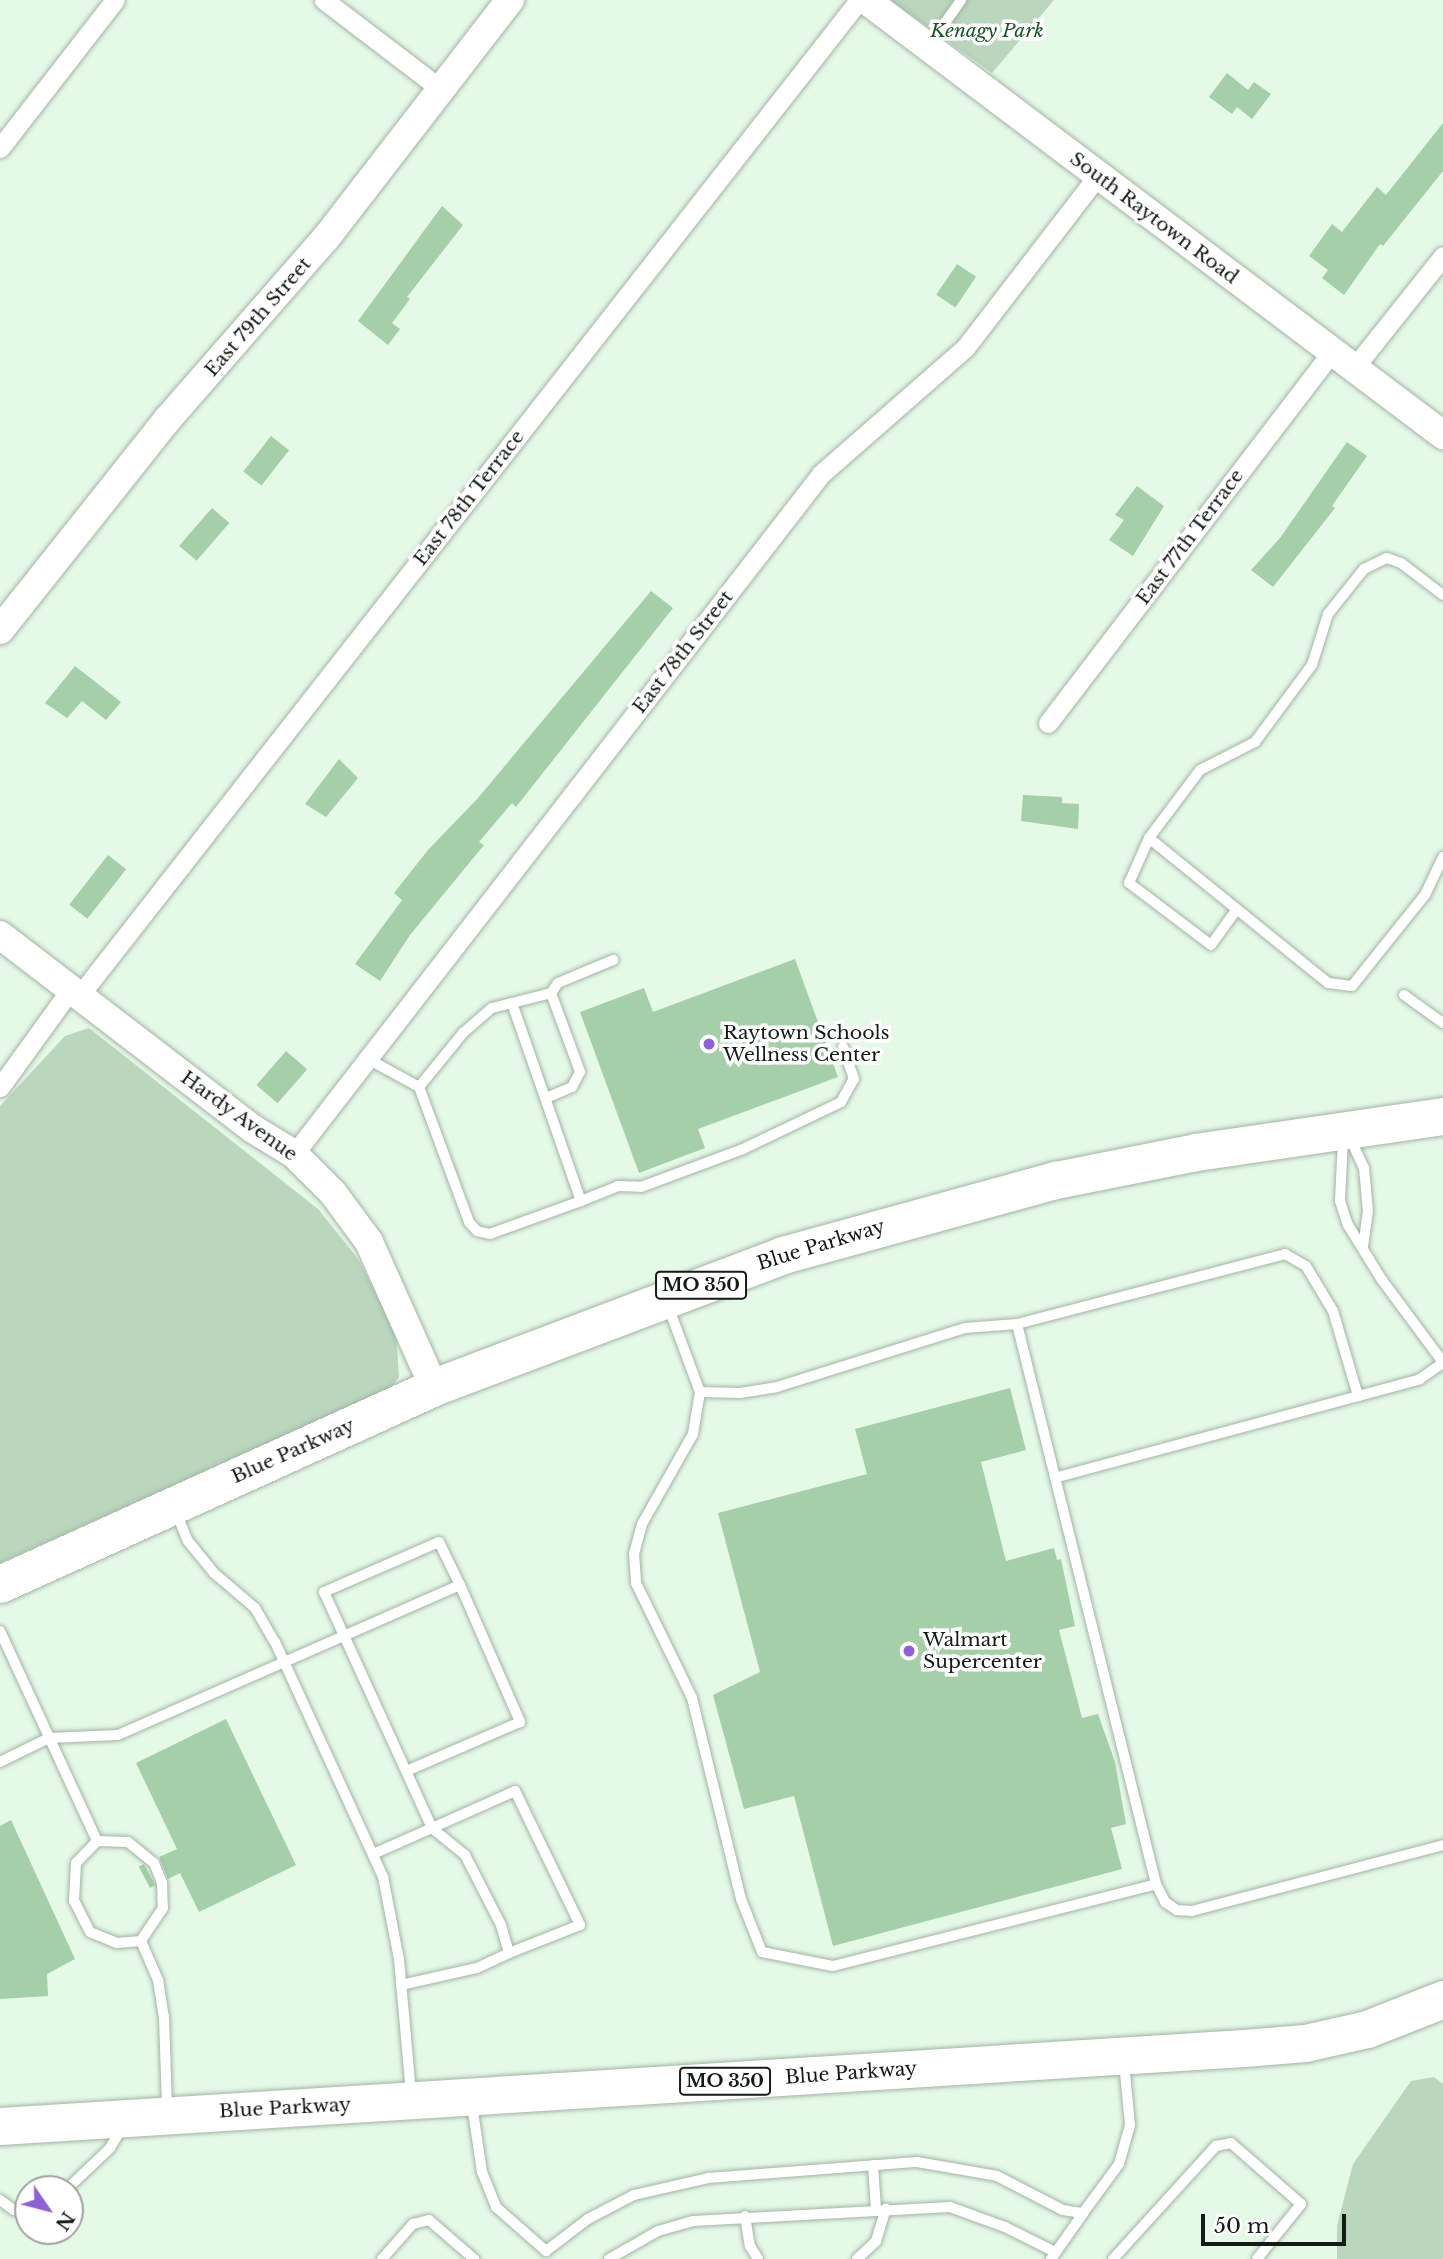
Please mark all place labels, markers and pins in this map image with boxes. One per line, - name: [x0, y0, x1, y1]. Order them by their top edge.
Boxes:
- place label: Raytown Schools Wellness Center: [723, 1022, 889, 1066]
- marker: Raytown Schools Wellness Center: [701, 1036, 717, 1052]
- place label: Walmart Supercenter: [923, 1629, 1042, 1673]
- marker: Walmart Supercenter: [901, 1643, 917, 1659]

